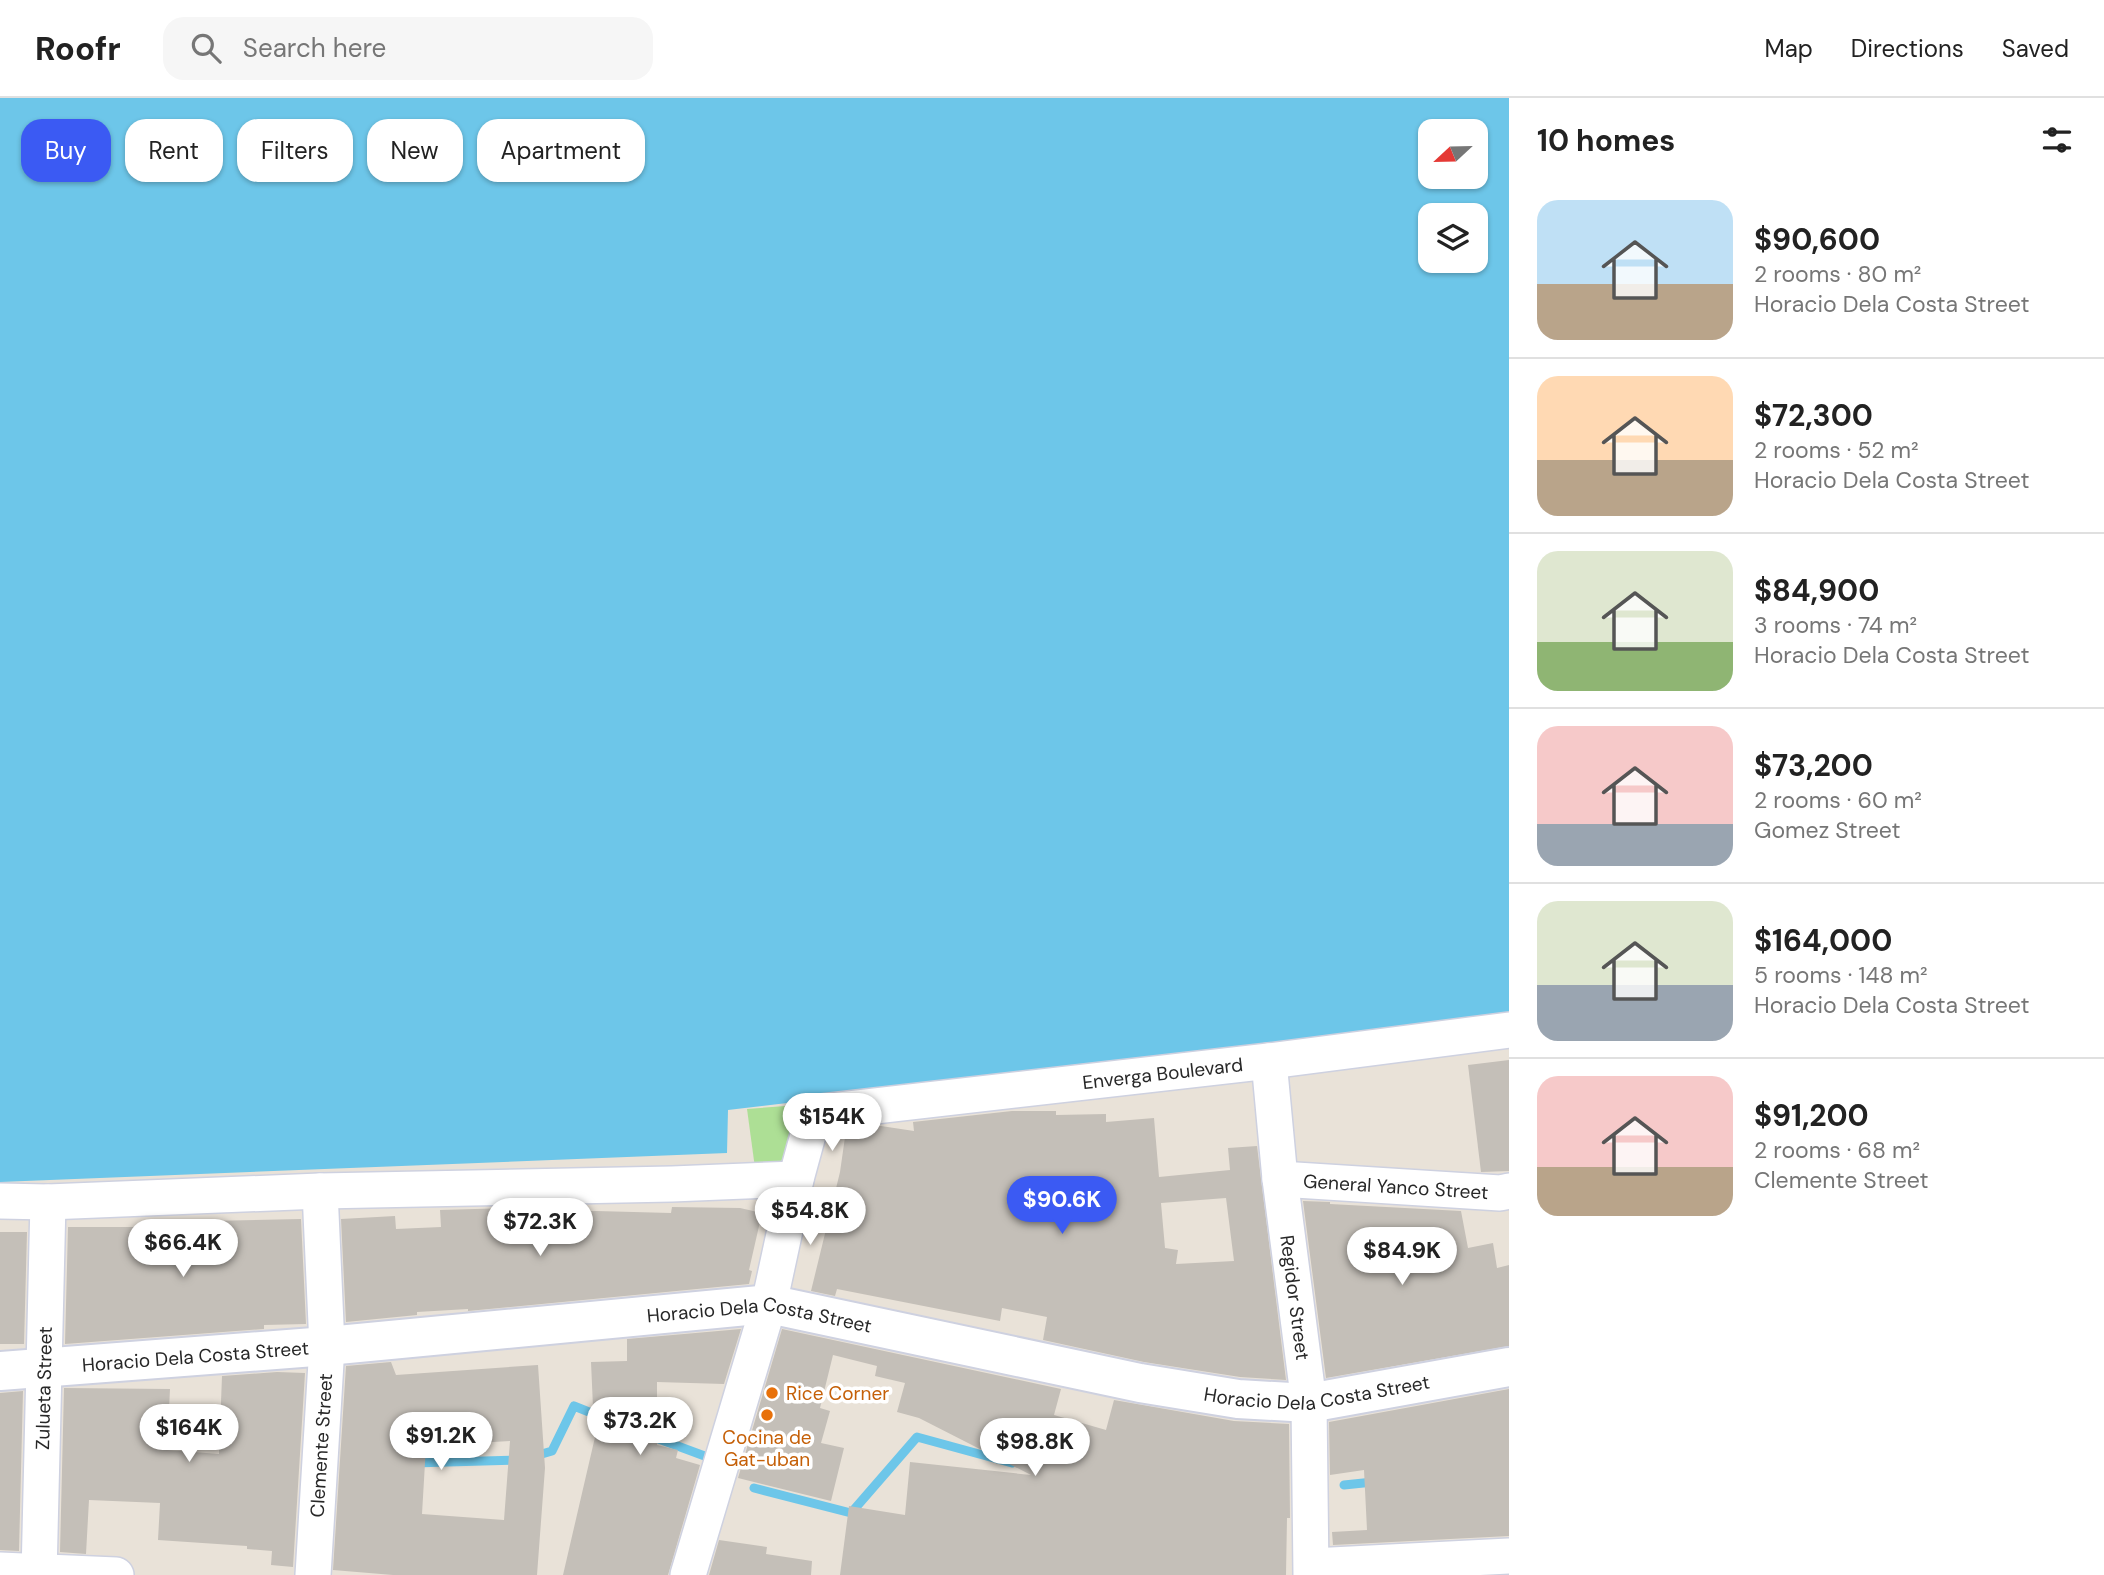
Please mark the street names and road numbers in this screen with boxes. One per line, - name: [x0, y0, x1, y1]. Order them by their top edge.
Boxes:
- street label: Enverga Boulevard: [1081, 1052, 1244, 1095]
- street label: General Yanco Street: [1302, 1168, 1489, 1205]
- street label: Regidor Street: [1275, 1234, 1316, 1361]
- street label: Horacio Dela Costa Street: [646, 1291, 874, 1338]
- street label: Zulueta Street: [30, 1326, 57, 1450]
- street label: Horacio Dela Costa Street: [81, 1335, 310, 1377]
- street label: Horacio Dela Costa Street: [1202, 1369, 1431, 1416]
- street label: Clemente Street: [304, 1372, 338, 1518]

